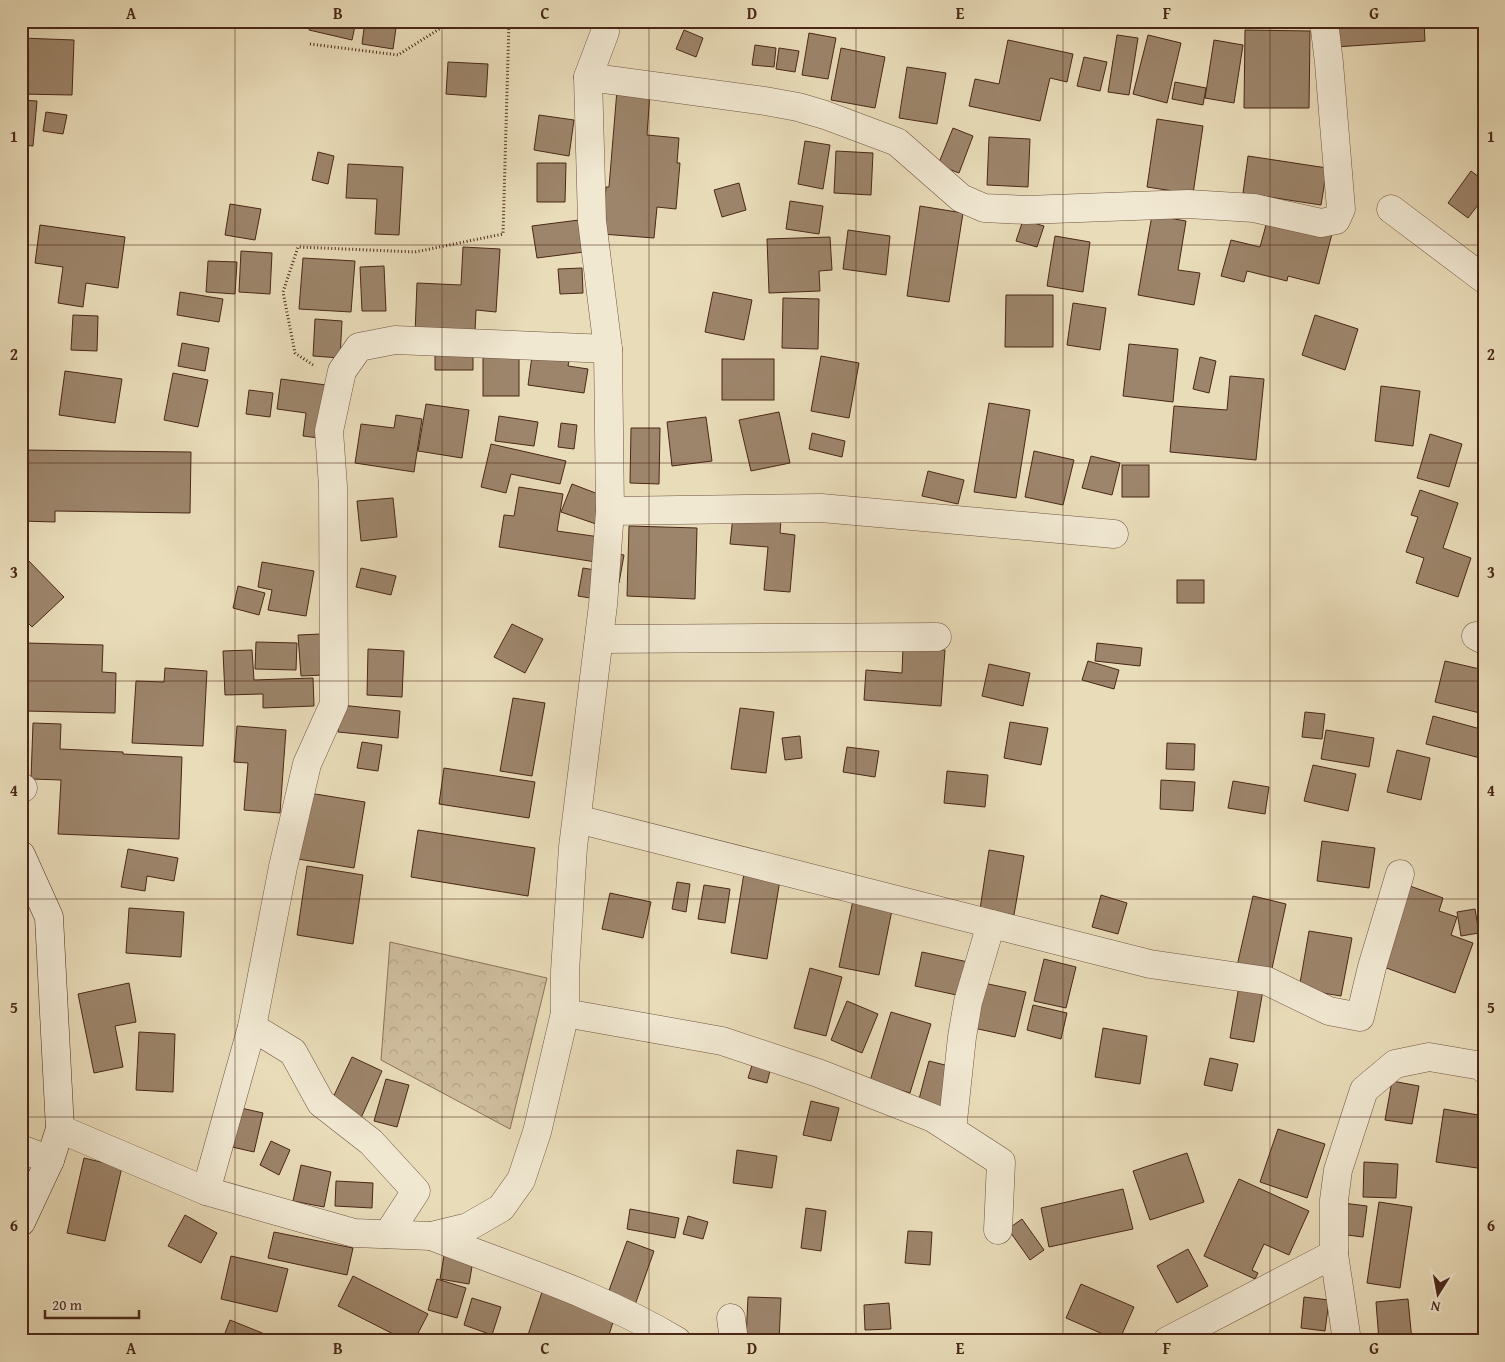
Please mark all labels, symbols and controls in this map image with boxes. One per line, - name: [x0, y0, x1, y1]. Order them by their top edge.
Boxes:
- text: A: [126, 1, 137, 25]
- text: B: [333, 1, 343, 25]
- text: C: [540, 1, 550, 25]
- text: D: [747, 1, 757, 25]
- text: E: [956, 1, 965, 25]
- text: F: [1163, 1, 1171, 25]
- text: G: [1369, 1, 1379, 25]
- text: 1: [10, 124, 18, 148]
- text: 1: [1487, 124, 1495, 148]
- text: 2: [10, 342, 18, 366]
- text: 2: [1487, 342, 1495, 366]
- text: 3: [10, 560, 18, 584]
- text: 3: [1487, 560, 1495, 584]
- text: 4: [10, 778, 18, 802]
- text: 4: [1487, 778, 1495, 802]
- text: 5: [10, 995, 18, 1019]
- text: 5: [1487, 995, 1495, 1019]
- text: 6: [10, 1213, 18, 1237]
- text: 6: [1487, 1213, 1495, 1237]
- north arrow: [1412, 1270, 1462, 1320]
- scale bar: [45, 1287, 139, 1319]
- text: 20 m: [52, 1294, 83, 1315]
- text: N: [1428, 1296, 1442, 1317]
- text: A: [126, 1336, 137, 1360]
- text: B: [333, 1336, 343, 1360]
- text: C: [540, 1336, 550, 1360]
- text: D: [747, 1336, 757, 1360]
- text: E: [956, 1336, 965, 1360]
- text: F: [1163, 1336, 1171, 1360]
- text: G: [1369, 1336, 1379, 1360]

